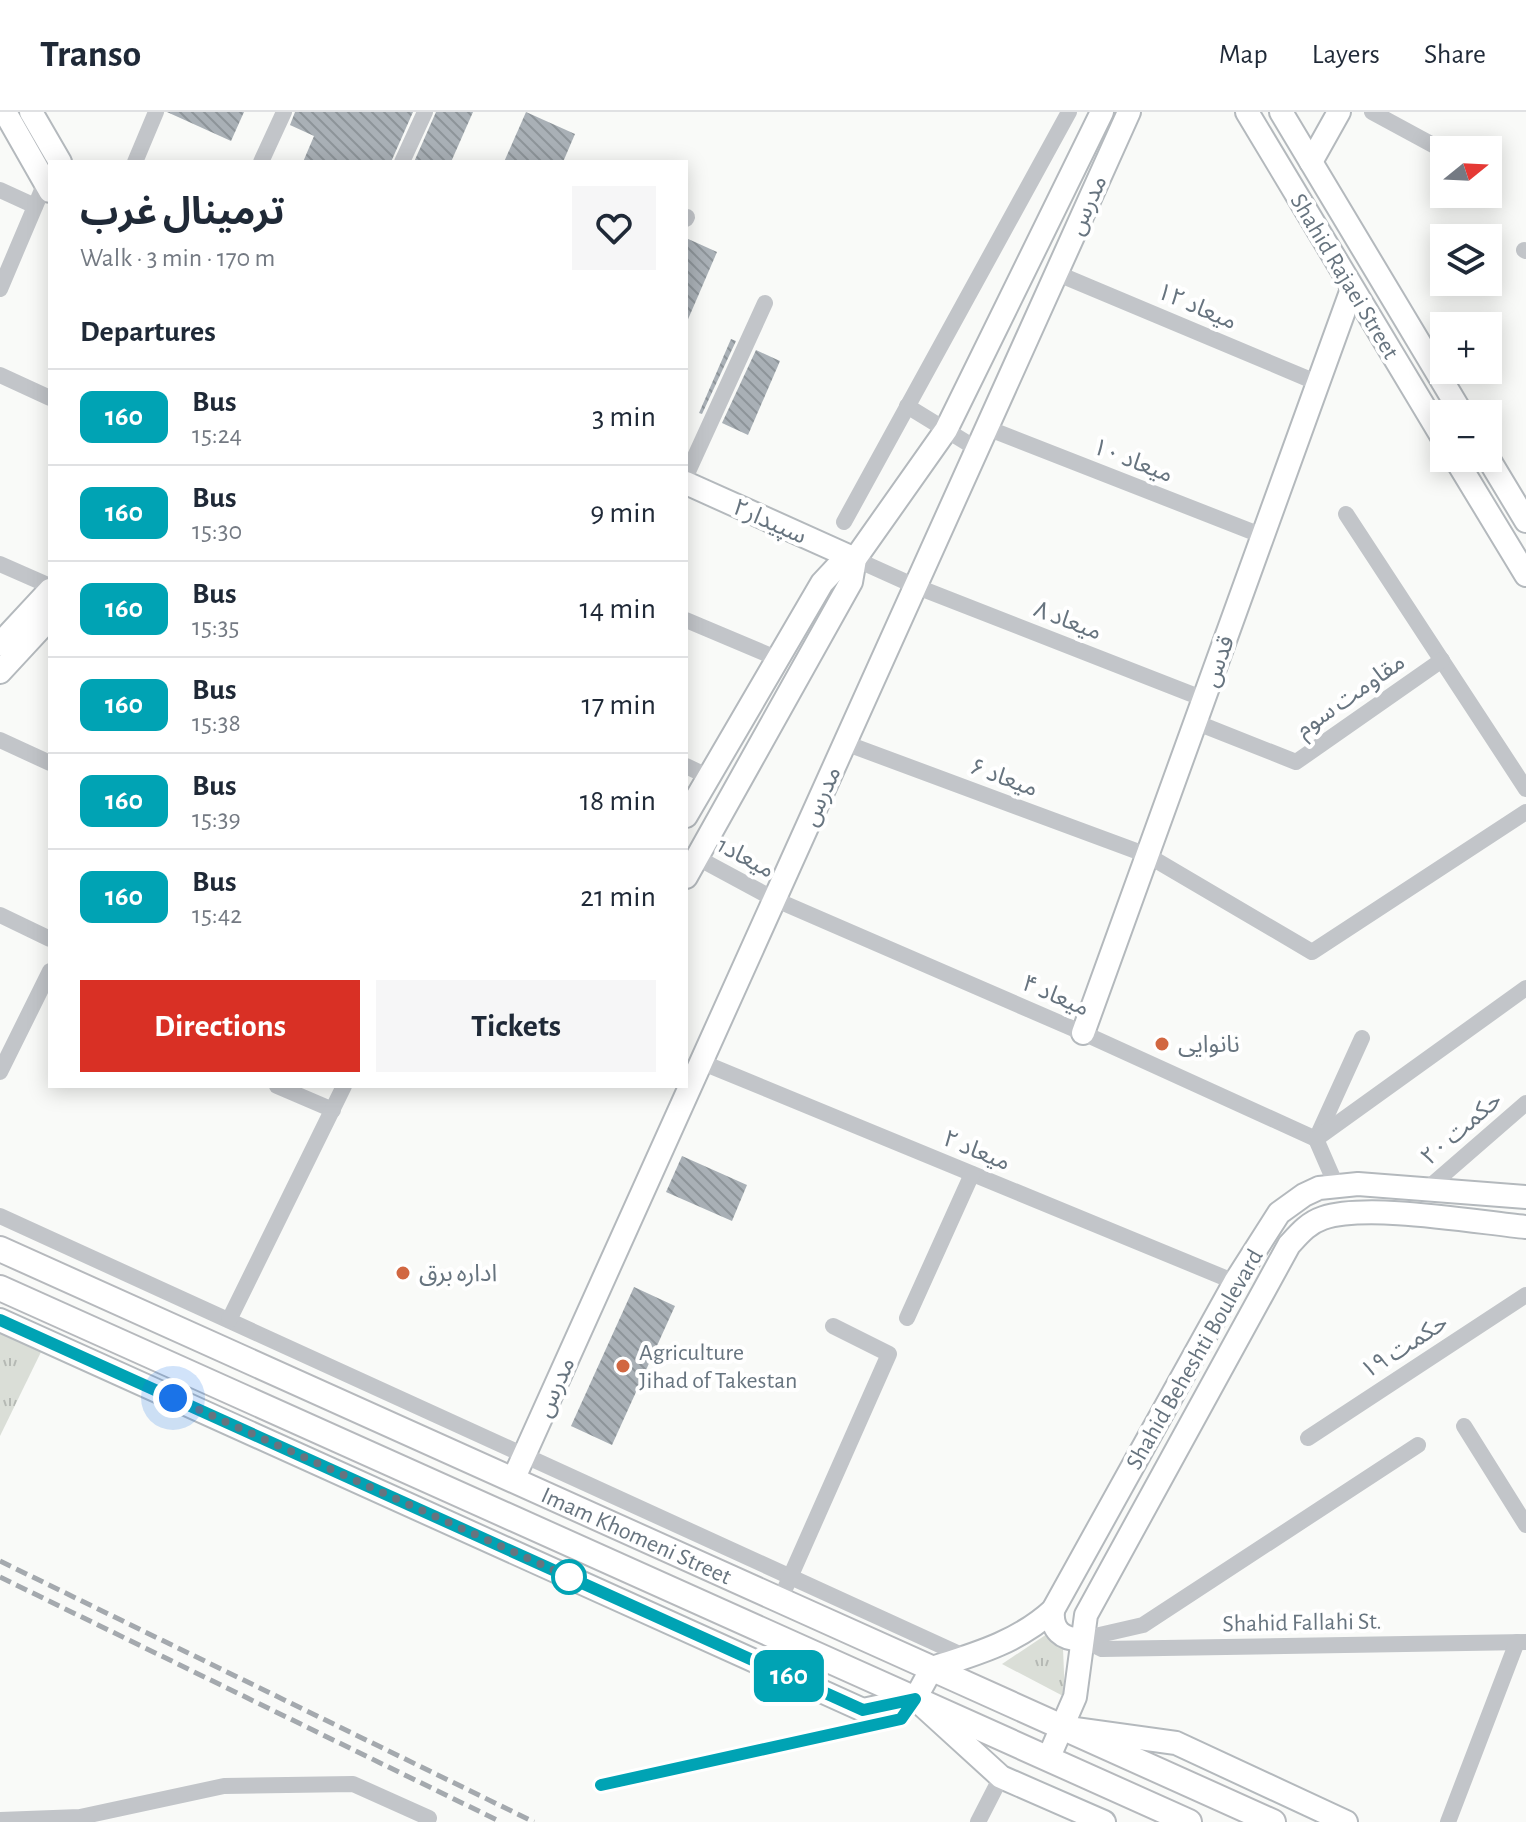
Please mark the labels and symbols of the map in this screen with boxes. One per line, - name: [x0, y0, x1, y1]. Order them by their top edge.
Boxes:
- north arrow: [1430, 136, 1502, 208]
- street label: مدرس: [1064, 172, 1112, 239]
- street label: Shahid Rajaei Street: [1285, 190, 1403, 364]
- street label: میعاد ۱۲: [1153, 279, 1240, 334]
- street label: میعاد ۱۰: [1089, 435, 1176, 487]
- street label: سپیدار۲: [728, 495, 810, 551]
- street label: میعاد ۸: [1031, 597, 1105, 645]
- street label: قدس: [1199, 633, 1239, 690]
- street label: مقاومت سوم: [1292, 650, 1412, 746]
- street label: میعاد ۶: [967, 755, 1041, 801]
- street label: مدرس: [798, 763, 846, 830]
- street label: میعاد1: [713, 833, 778, 883]
- street label: میعاد ۴: [1019, 971, 1093, 1021]
- place label: نانوایی: [1178, 1033, 1240, 1058]
- marker: نانوایی: [1153, 1035, 1171, 1053]
- street label: حکمت ۲۰: [1417, 1088, 1506, 1170]
- street label: میعاد ۲: [940, 1127, 1014, 1175]
- street label: Shahid Beheshti Boulevard: [1122, 1245, 1268, 1474]
- place label: اداره برق: [419, 1262, 497, 1287]
- marker: اداره برق: [394, 1264, 412, 1282]
- street label: حکمت ۱۹: [1357, 1310, 1452, 1384]
- place label: Agriculture Jihad of Takestan: [639, 1341, 797, 1393]
- street label: مدرس: [532, 1354, 580, 1421]
- marker: Agriculture Jihad of Takestan: [614, 1357, 632, 1375]
- your location: [153, 1378, 193, 1418]
- street label: Imam Khomeni Street: [537, 1483, 735, 1590]
- unlabelled marker: [552, 1560, 586, 1594]
- street label: Shahid Fallahi St.: [1222, 1610, 1382, 1636]
- line badge: 160: [743, 1650, 835, 1702]

